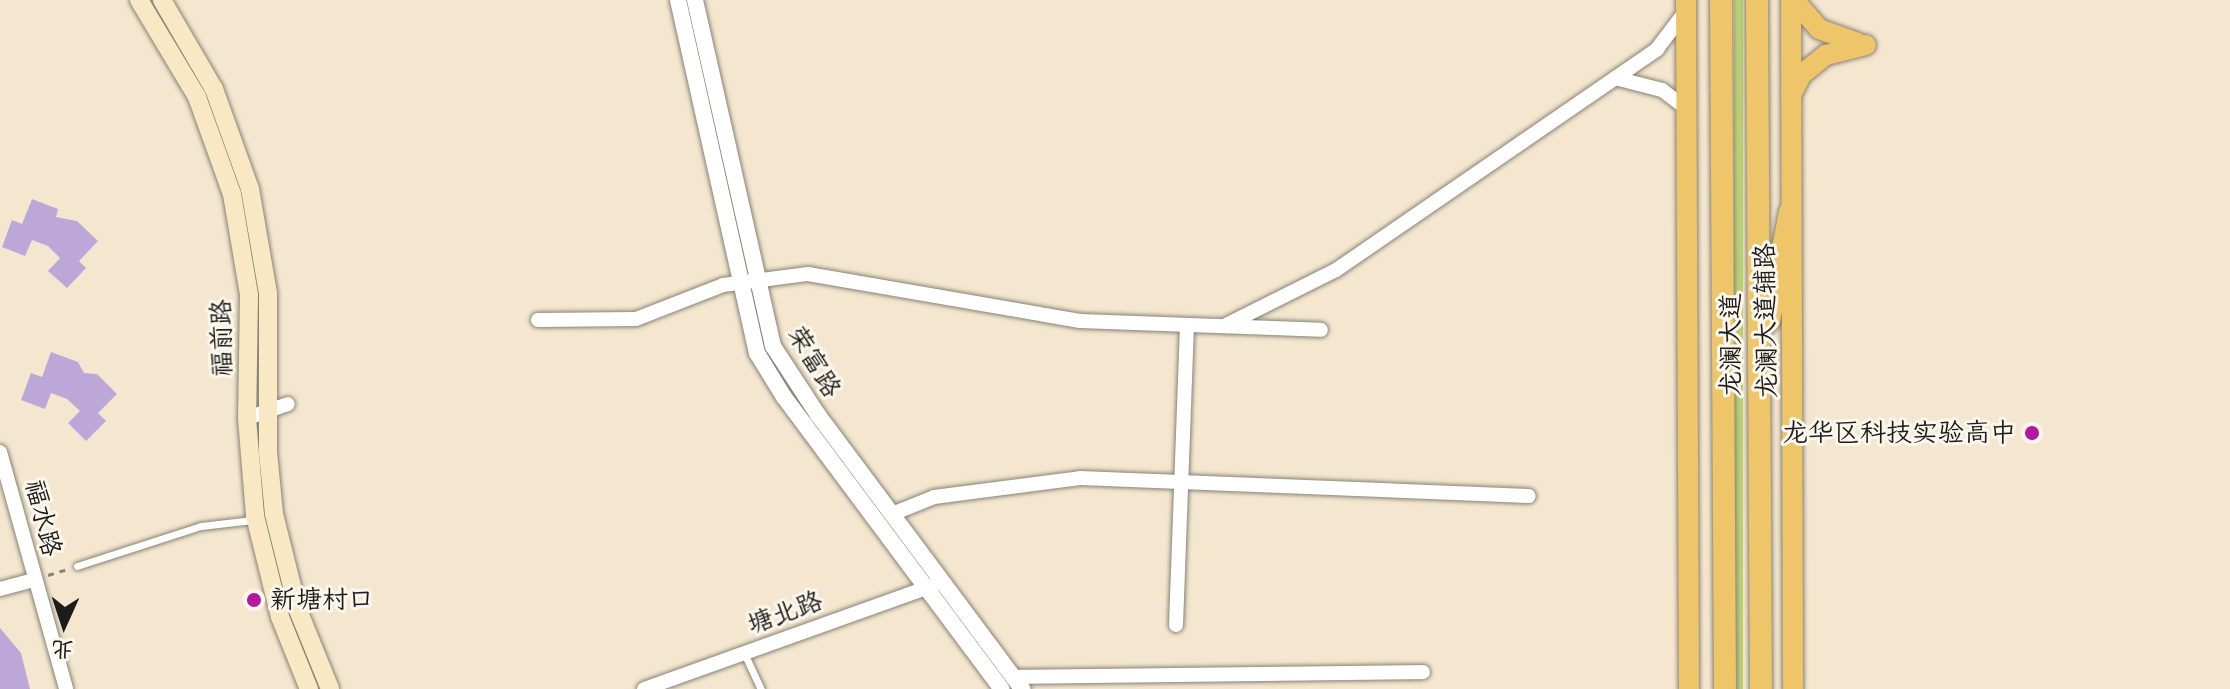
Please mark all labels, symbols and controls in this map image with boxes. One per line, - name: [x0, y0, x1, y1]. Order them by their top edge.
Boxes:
- street label: 龙澜大道辅路: [1749, 243, 1783, 399]
- street label: 龙澜大道: [1715, 293, 1747, 397]
- street label: 福前路: [206, 299, 238, 377]
- street label: 荣富路: [781, 321, 847, 403]
- place label: 龙华区科技实验高中: [1782, 417, 2016, 449]
- marker: 龙华区科技实验高中: [2023, 424, 2041, 442]
- street label: 福水路: [18, 476, 68, 560]
- place label: 新塘村口: [270, 584, 374, 616]
- north arrow: [24, 585, 104, 665]
- street label: 塘北路: [743, 585, 827, 641]
- marker: 新塘村口: [245, 591, 263, 609]
- text: 北: [51, 629, 75, 670]

